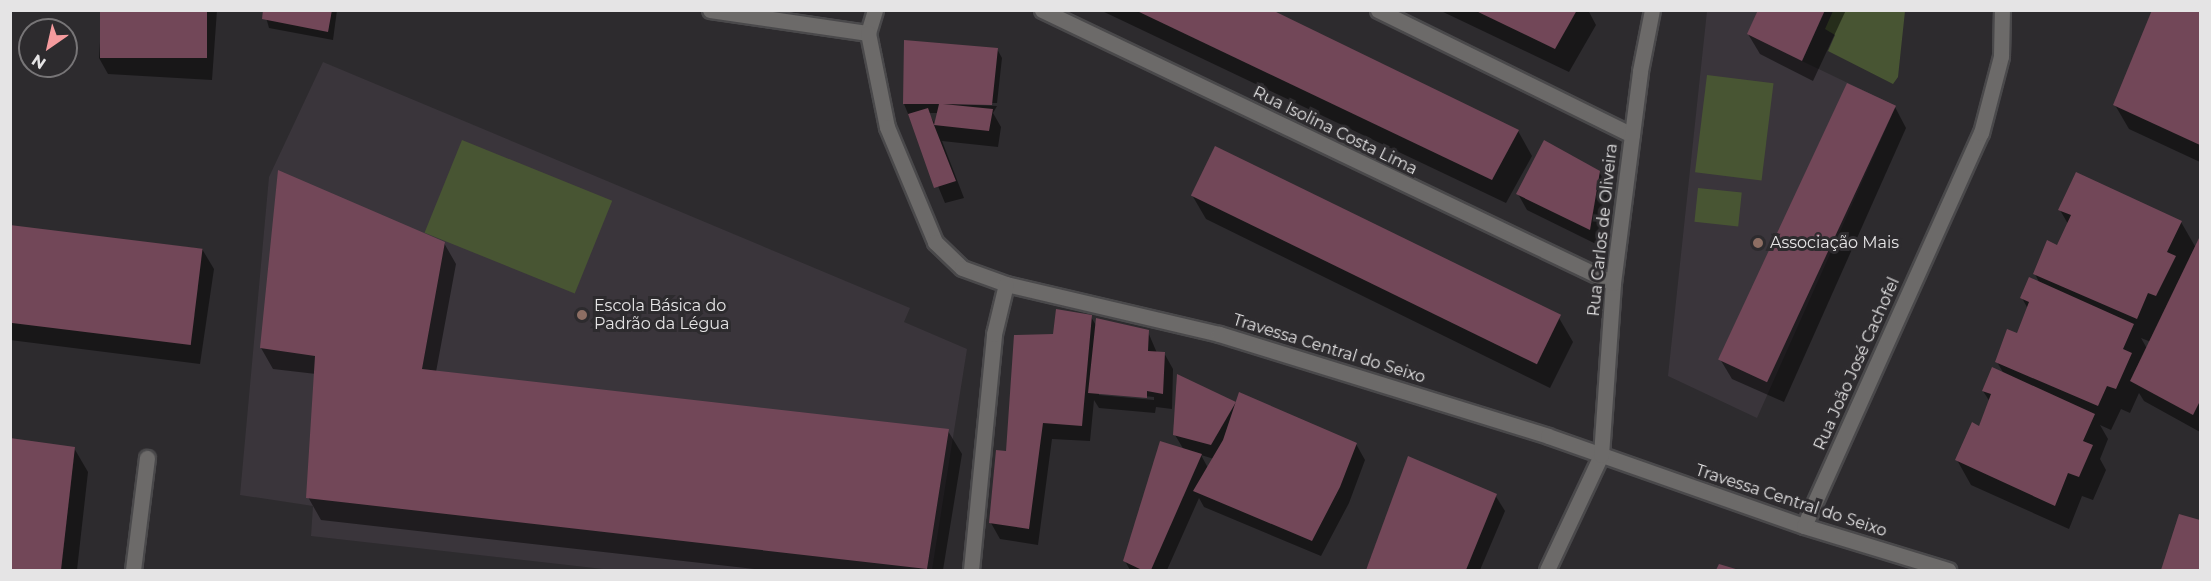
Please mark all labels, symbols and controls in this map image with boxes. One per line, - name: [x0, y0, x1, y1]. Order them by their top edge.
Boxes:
- north arrow: [18, 18, 78, 78]
- text: N: [28, 50, 49, 73]
- street label: Rua Isolina Costa Lima: [1250, 83, 1420, 179]
- street label: Rua Carlos de Oliveira: [1584, 143, 1622, 317]
- place label: Associação Mais: [1770, 233, 1899, 253]
- marker: Associação Mais: [1751, 236, 1765, 250]
- street label: Rua João José Cachofel: [1810, 275, 1904, 453]
- place label: Escola Básica do Padrão da Légua: [594, 296, 730, 334]
- marker: Escola Básica do Padrão da Légua: [575, 308, 589, 322]
- street label: Travessa Central do Seixo: [1230, 311, 1428, 387]
- street label: Travessa Central do Seixo: [1693, 461, 1889, 541]

